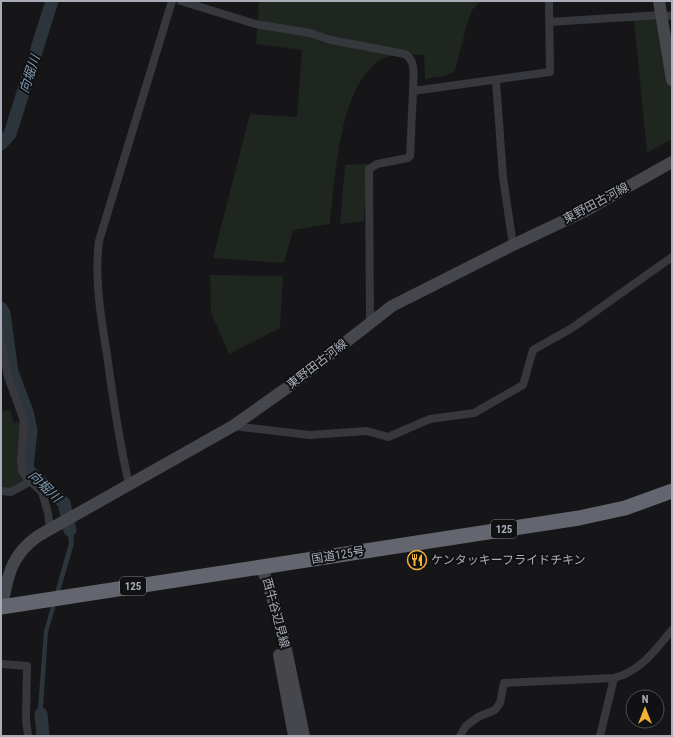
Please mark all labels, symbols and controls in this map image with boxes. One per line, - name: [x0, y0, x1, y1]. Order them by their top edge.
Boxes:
- water label: 向堀川: [16, 51, 43, 95]
- street label: 東野田古河線: [561, 180, 631, 226]
- street label: 東野田古河線: [284, 336, 350, 392]
- water label: 向堀川: [25, 467, 65, 507]
- road number: 125: [491, 520, 517, 538]
- street label: 国道125号: [310, 544, 366, 566]
- restaurant icon: ケンタッキーフライドチキン: [406, 549, 428, 571]
- place label: ケンタッキーフライドチキン: [431, 553, 586, 567]
- street label: 西牛谷辺見線: [260, 576, 292, 650]
- road number: 125: [120, 577, 146, 595]
- north arrow: [625, 689, 665, 729]
- text: N: [642, 693, 649, 706]

